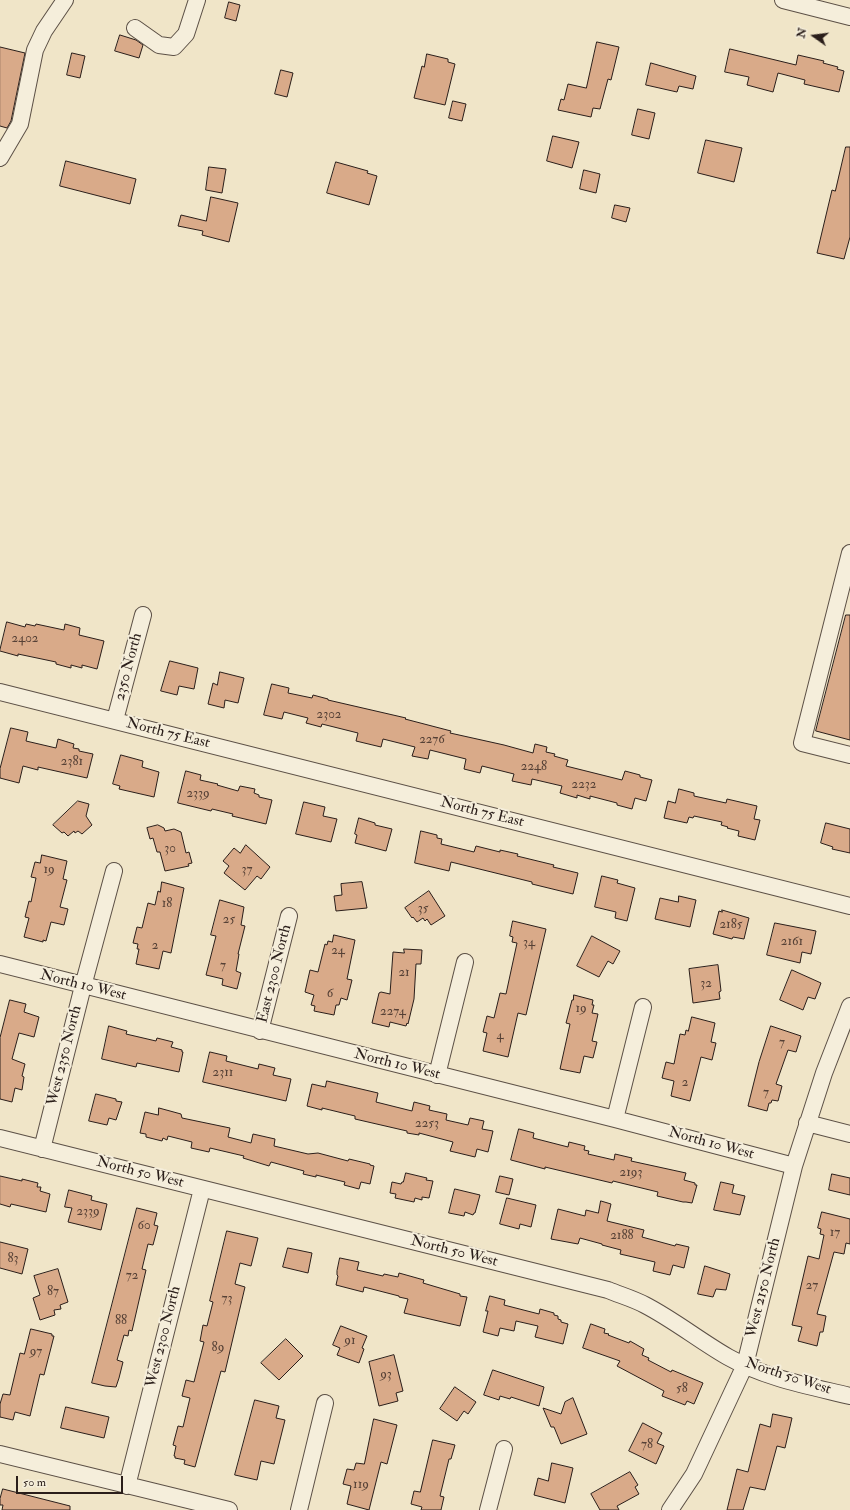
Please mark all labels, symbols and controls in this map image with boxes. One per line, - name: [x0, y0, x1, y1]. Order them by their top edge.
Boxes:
- north arrow: [794, 16, 834, 56]
- text: N: [794, 27, 809, 39]
- house number: 2402: [12, 631, 38, 647]
- street label: 2350 North: [111, 631, 147, 703]
- house number: 2302: [317, 707, 341, 723]
- street label: North 75 East: [124, 715, 212, 753]
- house number: 2276: [419, 732, 445, 748]
- house number: 2381: [61, 754, 83, 770]
- house number: 2248: [521, 759, 547, 775]
- house number: 2232: [572, 777, 596, 793]
- house number: 2339: [186, 786, 210, 802]
- street label: North 75 East: [438, 794, 526, 832]
- house number: 30: [164, 841, 176, 857]
- house number: 19: [43, 862, 55, 878]
- house number: 37: [242, 862, 252, 878]
- house number: 18: [162, 896, 172, 912]
- house number: 35: [418, 901, 428, 917]
- house number: 25: [223, 912, 235, 928]
- house number: 2185: [719, 917, 743, 933]
- street label: East 2300 North: [254, 923, 296, 1025]
- house number: 2161: [781, 934, 803, 950]
- house number: 34: [523, 935, 535, 951]
- house number: 2: [152, 938, 158, 954]
- house number: 24: [331, 943, 345, 959]
- house number: 7: [220, 958, 226, 974]
- house number: 21: [398, 965, 410, 981]
- street label: North 10 West: [38, 967, 128, 1005]
- house number: 32: [700, 976, 712, 992]
- house number: 6: [327, 986, 333, 1002]
- house number: 19: [575, 1001, 587, 1017]
- street label: West 2350 North: [44, 1004, 86, 1108]
- house number: 2274: [380, 1004, 406, 1020]
- house number: 4: [496, 1028, 504, 1044]
- house number: 7: [779, 1035, 785, 1051]
- street label: North 10 West: [352, 1046, 442, 1084]
- house number: 2311: [213, 1065, 233, 1081]
- house number: 2: [682, 1075, 688, 1091]
- house number: 7: [763, 1085, 769, 1101]
- house number: 2253: [415, 1116, 439, 1132]
- street label: North 10 West: [666, 1124, 756, 1164]
- street label: North 50 West: [95, 1153, 185, 1193]
- house number: 2193: [620, 1165, 642, 1181]
- house number: 2339: [76, 1204, 100, 1220]
- house number: 60: [137, 1218, 151, 1234]
- house number: 17: [830, 1225, 840, 1241]
- house number: 2188: [610, 1228, 634, 1244]
- street label: North 50 West: [409, 1232, 499, 1272]
- street label: West 2150 North: [743, 1236, 785, 1340]
- house number: 83: [7, 1251, 19, 1267]
- house number: 72: [126, 1268, 138, 1284]
- house number: 27: [806, 1278, 818, 1294]
- house number: 87: [47, 1284, 59, 1300]
- street label: West 2300 North: [143, 1284, 185, 1390]
- house number: 73: [222, 1291, 232, 1307]
- house number: 88: [115, 1313, 127, 1329]
- house number: 91: [344, 1333, 356, 1349]
- house number: 89: [212, 1340, 224, 1356]
- house number: 97: [30, 1344, 42, 1360]
- street label: North 50 West: [743, 1355, 833, 1399]
- house number: 93: [380, 1367, 392, 1383]
- house number: 58: [676, 1381, 688, 1397]
- house number: 78: [641, 1437, 653, 1453]
- scale bar: [18, 1468, 125, 1494]
- text: 50 m: [23, 1475, 46, 1490]
- house number: 119: [353, 1477, 369, 1493]

